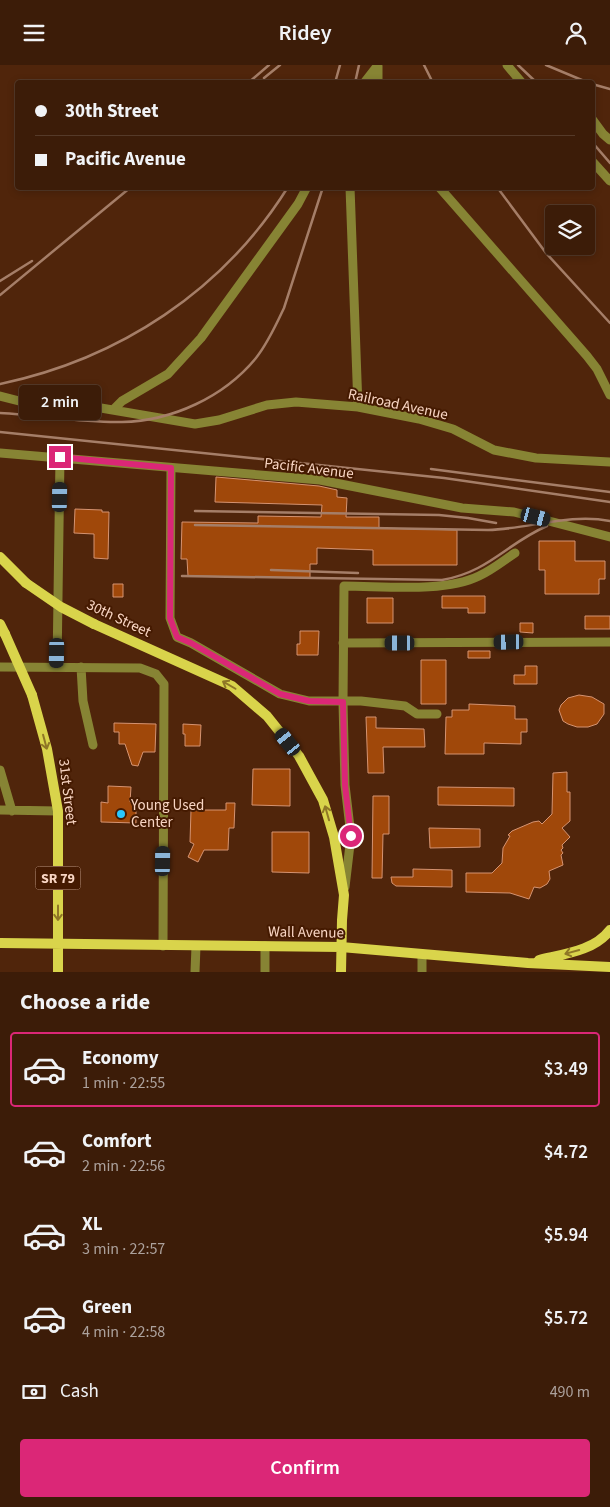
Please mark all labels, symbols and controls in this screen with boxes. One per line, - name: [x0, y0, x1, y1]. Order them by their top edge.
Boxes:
- text: Ridey: [278, 17, 332, 49]
- icon: menu: [20, 19, 48, 47]
- icon: person: [562, 19, 590, 47]
- text: 30th Street: [65, 98, 158, 125]
- text: Pacific Avenue: [65, 146, 186, 173]
- map controls: [545, 205, 595, 255]
- button: layers: [545, 205, 595, 255]
- street label: Railroad Avenue: [346, 384, 450, 425]
- callout: 2 min: [19, 385, 101, 419]
- text: 2 min: [41, 391, 79, 413]
- route end: [49, 446, 71, 468]
- street label: Pacific Avenue: [263, 453, 355, 484]
- car: [52, 482, 67, 512]
- car: [519, 506, 552, 528]
- street label: 30th Street: [83, 594, 154, 642]
- car: [493, 634, 524, 650]
- car: [385, 636, 415, 651]
- car: [49, 638, 64, 668]
- one-way arrow: [222, 680, 236, 690]
- car: [272, 726, 303, 758]
- one-way arrow: [40, 734, 50, 750]
- street label: 31st Street: [53, 758, 82, 826]
- place label: Young Used Center: [130, 795, 204, 833]
- one-way arrow: [322, 806, 332, 822]
- marker: Young Used Center: [115, 808, 127, 820]
- route start: [340, 825, 362, 847]
- car: [155, 846, 170, 876]
- road number: SR 79: [36, 866, 80, 889]
- one-way arrow: [53, 904, 63, 920]
- street label: Wall Avenue: [268, 921, 344, 944]
- one-way arrow: [564, 948, 580, 957]
- text: Choose a ride: [20, 986, 150, 1018]
- text: Economy: [82, 1045, 159, 1072]
- icon: car: [22, 1047, 67, 1092]
- text: $3.49: [544, 1056, 588, 1083]
- text: 1 min · 22:55: [82, 1072, 165, 1094]
- text: Comfort: [82, 1128, 152, 1155]
- icon: car: [22, 1130, 67, 1175]
- text: $4.72: [544, 1139, 588, 1166]
- text: 2 min · 22:56: [82, 1155, 165, 1177]
- text: XL: [82, 1211, 103, 1238]
- icon: car: [22, 1213, 67, 1258]
- text: $5.94: [544, 1222, 588, 1249]
- text: 3 min · 22:57: [82, 1238, 165, 1260]
- text: Green: [82, 1294, 132, 1321]
- icon: car: [22, 1296, 67, 1341]
- text: $5.72: [544, 1305, 588, 1332]
- text: 4 min · 22:58: [82, 1321, 165, 1343]
- icon: cash: [20, 1378, 48, 1406]
- text: Cash: [60, 1378, 99, 1405]
- text: 490 m: [550, 1381, 590, 1403]
- button: Confirm: [20, 1439, 590, 1497]

